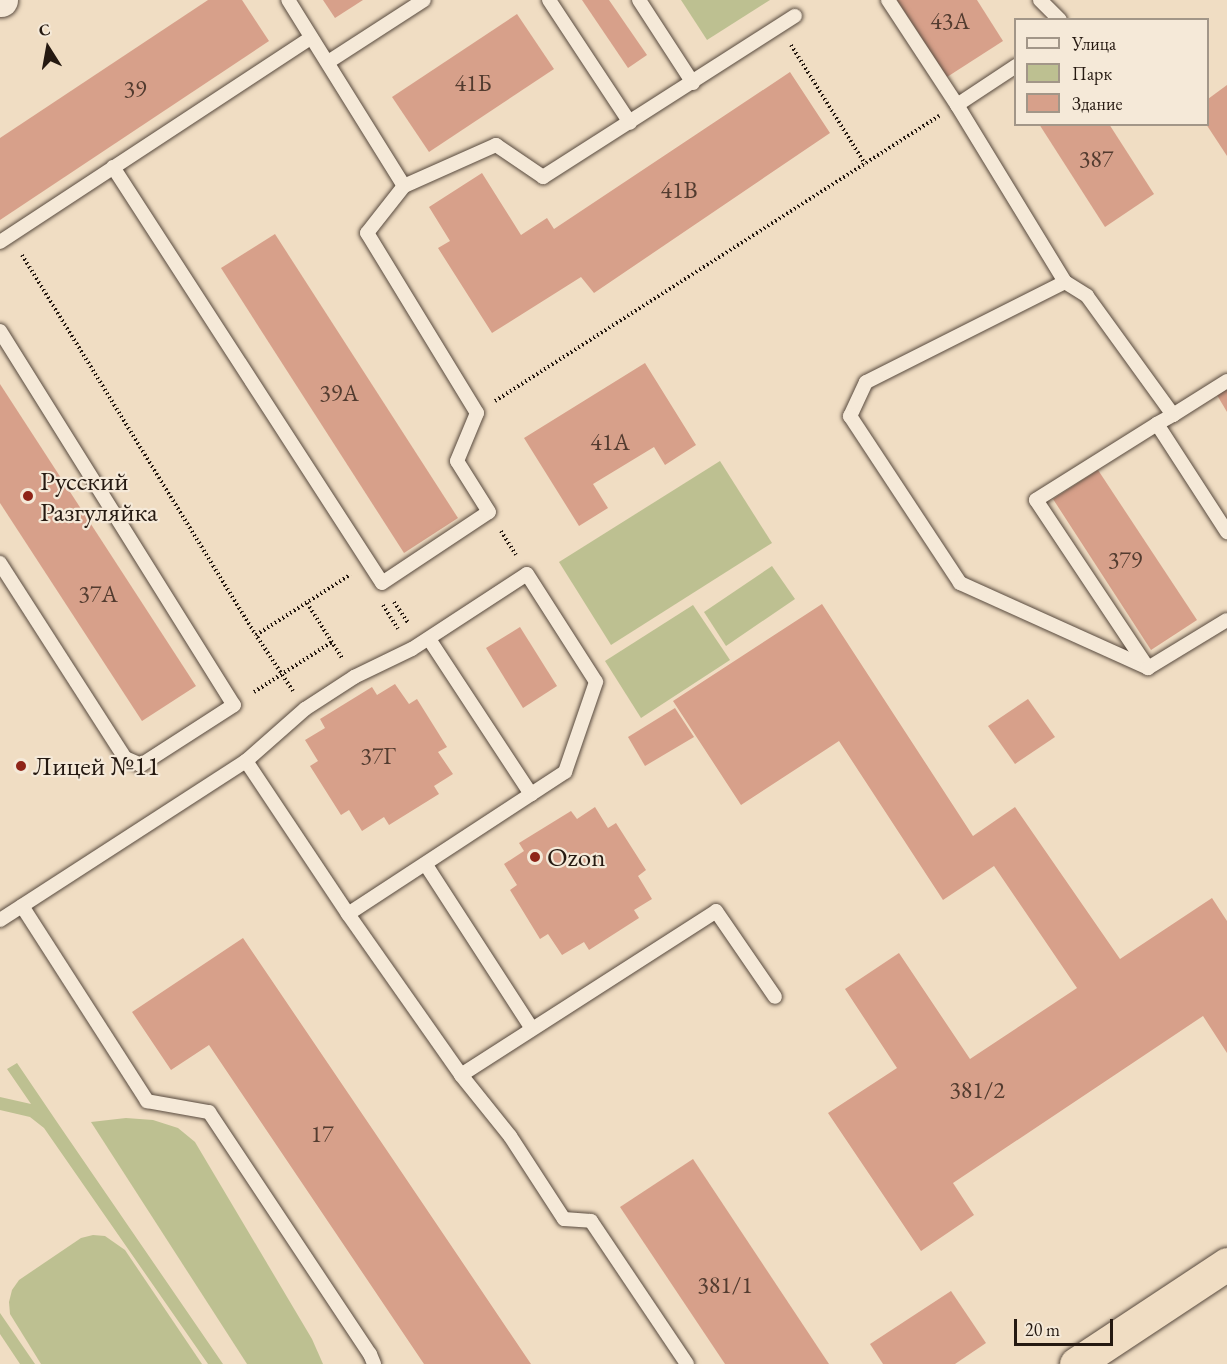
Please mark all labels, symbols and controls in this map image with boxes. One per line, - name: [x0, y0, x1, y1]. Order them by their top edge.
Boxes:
- house number: 43А: [930, 7, 970, 35]
- north arrow: [18, 18, 78, 78]
- text: С: [37, 18, 52, 41]
- legend: [1014, 18, 1209, 126]
- text: Улица: [1072, 32, 1116, 55]
- text: Парк: [1072, 62, 1112, 85]
- house number: 41Б: [454, 69, 492, 97]
- house number: 39: [123, 75, 147, 103]
- text: Здание: [1072, 92, 1122, 115]
- house number: 387: [1079, 145, 1113, 173]
- house number: 41В: [660, 176, 698, 204]
- house number: 39А: [319, 379, 359, 407]
- house number: 41А: [590, 428, 630, 456]
- place label: Русский Разгуляйка: [40, 464, 158, 527]
- marker: Русский Разгуляйка: [21, 489, 35, 503]
- house number: 379: [1108, 546, 1142, 574]
- house number: 37А: [78, 580, 118, 608]
- house number: 37Г: [360, 742, 396, 770]
- place label: Лицей №11: [33, 750, 160, 782]
- marker: Лицей №11: [14, 759, 28, 773]
- place label: Ozon: [547, 841, 605, 873]
- marker: Ozon: [528, 850, 542, 864]
- house number: 381/2: [949, 1076, 1005, 1104]
- house number: 17: [310, 1120, 334, 1148]
- house number: 381/1: [697, 1271, 753, 1299]
- scale bar: [1017, 1307, 1116, 1345]
- text: 20 m: [1025, 1318, 1060, 1341]

